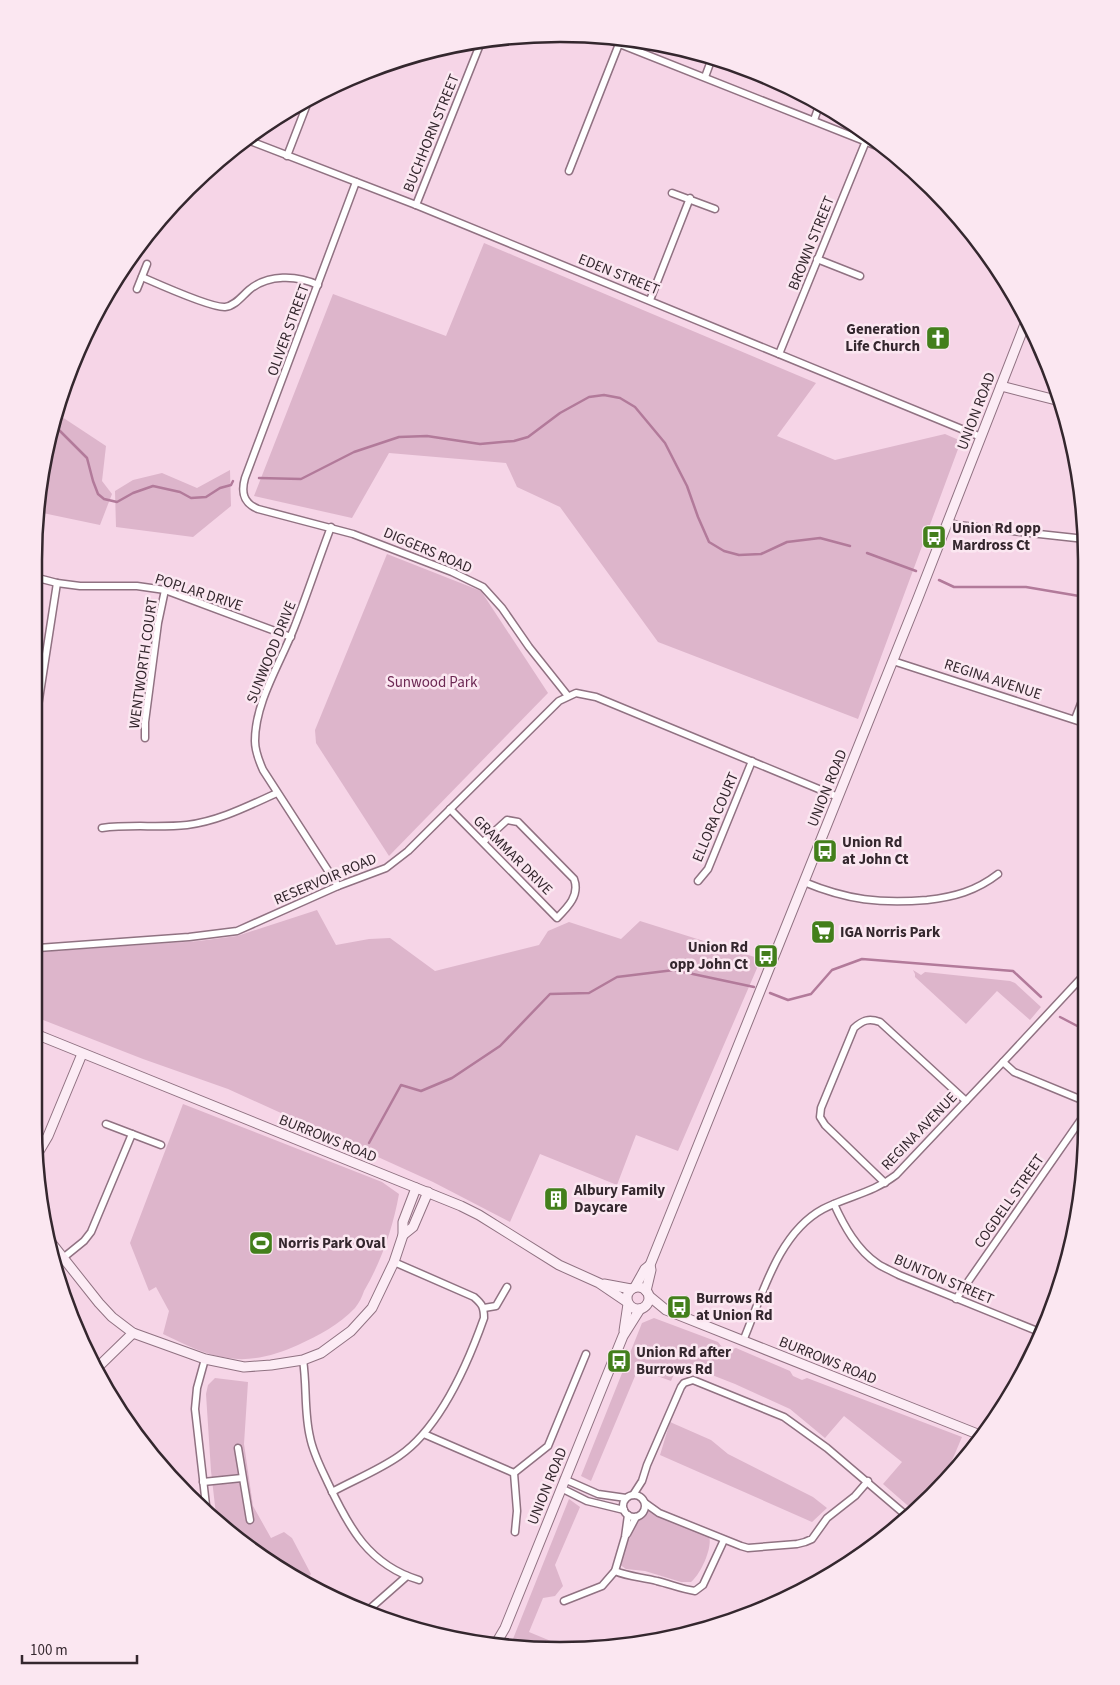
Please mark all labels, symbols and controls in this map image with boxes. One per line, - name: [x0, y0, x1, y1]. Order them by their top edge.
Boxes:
- street label: BUCHHORN STREET: [398, 71, 465, 196]
- street label: BROWN STREET: [783, 193, 840, 293]
- street label: EDEN STREET: [575, 249, 663, 300]
- street label: OLIVER STREET: [262, 281, 315, 379]
- place label: Generation Life Church: [845, 319, 920, 357]
- church icon: Generation Life Church: [925, 325, 951, 351]
- street label: UNION ROAD: [952, 369, 1001, 453]
- place label: Union Rd opp Mardross Ct: [952, 518, 1041, 556]
- street label: DIGGERS ROAD: [380, 522, 475, 579]
- bus stop icon: Union Rd opp Mardross Ct: [921, 524, 947, 550]
- street label: POPLAR DRIVE: [152, 568, 246, 617]
- street label: WENTWORTH COURT: [124, 596, 163, 730]
- street label: SUNWOOD DRIVE: [241, 598, 302, 706]
- street label: REGINA AVENUE: [941, 654, 1044, 705]
- park label: Sunwood Park: [387, 672, 478, 693]
- street label: UNION ROAD: [802, 746, 853, 830]
- street label: ELLORA COURT: [687, 769, 744, 865]
- street label: GRAMMAR DRIVE: [468, 811, 557, 900]
- place label: Union Rd at John Ct: [842, 832, 909, 870]
- bus stop icon: Union Rd at John Ct: [812, 838, 838, 864]
- street label: RESERVOIR ROAD: [271, 848, 380, 911]
- supermarket icon: IGA Norris Park: [810, 919, 836, 945]
- place label: IGA Norris Park: [840, 922, 941, 943]
- place label: Union Rd opp John Ct: [669, 937, 748, 975]
- bus stop icon: Union Rd opp John Ct: [753, 943, 779, 969]
- street label: REGINA AVENUE: [877, 1088, 962, 1175]
- street label: BURROWS ROAD: [276, 1109, 380, 1168]
- street label: COGDELL STREET: [969, 1150, 1050, 1252]
- place label: Albury Family Daycare: [573, 1180, 665, 1218]
- building icon: Albury Family Daycare: [543, 1186, 569, 1212]
- sports icon: Norris Park Oval: [248, 1230, 274, 1256]
- place label: Norris Park Oval: [278, 1233, 386, 1254]
- street label: BUNTON STREET: [891, 1249, 997, 1310]
- place label: Burrows Rd at Union Rd: [696, 1288, 773, 1326]
- bus stop icon: Burrows Rd at Union Rd: [666, 1294, 692, 1320]
- street label: BURROWS ROAD: [776, 1331, 880, 1390]
- place label: Union Rd after Burrows Rd: [636, 1342, 731, 1380]
- bus stop icon: Union Rd after Burrows Rd: [606, 1348, 632, 1374]
- street label: UNION ROAD: [522, 1444, 573, 1528]
- scale bar: [22, 1632, 138, 1664]
- text: 100 m: [30, 1640, 68, 1661]

